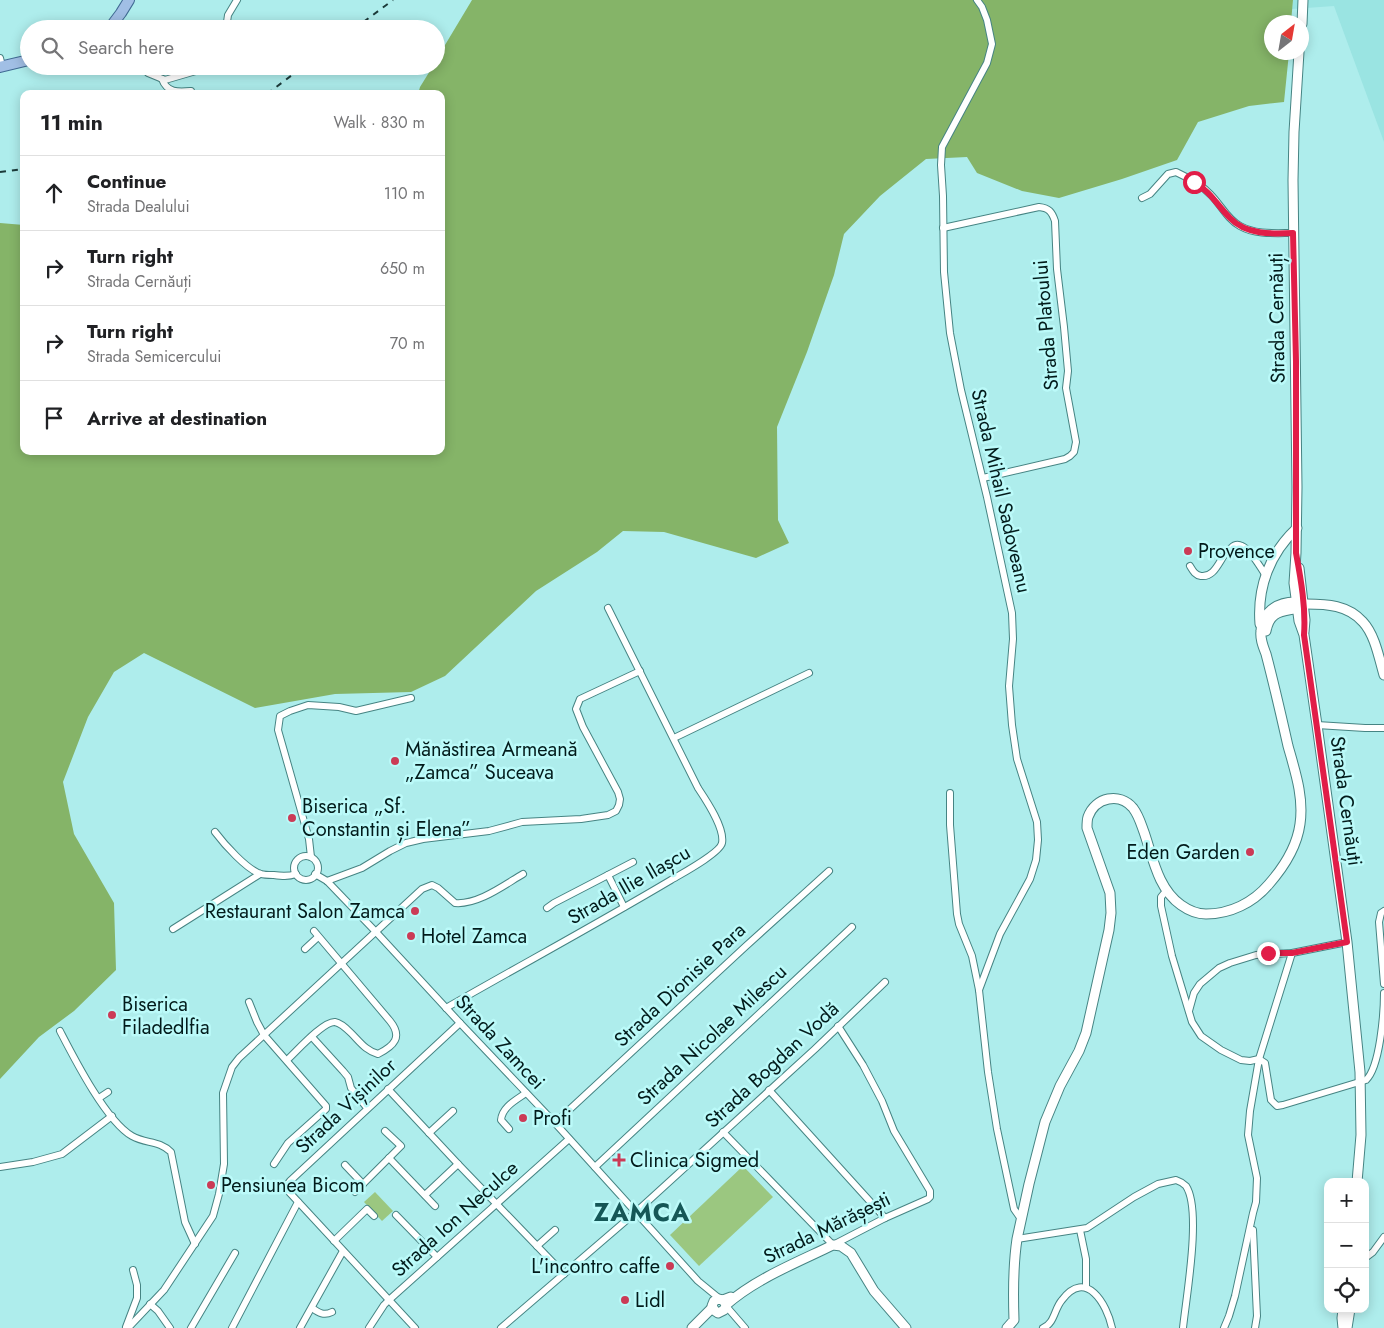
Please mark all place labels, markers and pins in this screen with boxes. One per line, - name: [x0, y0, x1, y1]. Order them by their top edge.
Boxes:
- place label: Provence: [1198, 537, 1275, 566]
- marker: Provence: [1182, 545, 1194, 557]
- place label: Mănăstirea Armeană „Zamca” Suceava: [405, 735, 577, 787]
- marker: Mănăstirea Armeană „Zamca” Suceava: [389, 755, 401, 767]
- place label: Biserica „Sf. Constantin și Elena”: [302, 792, 471, 844]
- marker: Biserica „Sf. Constantin și Elena”: [286, 812, 298, 824]
- place label: Eden Garden: [1127, 838, 1240, 867]
- marker: Eden Garden: [1244, 846, 1256, 858]
- place label: Restaurant Salon Zamca: [205, 897, 405, 926]
- marker: Restaurant Salon Zamca: [409, 905, 421, 917]
- place label: Hotel Zamca: [421, 922, 527, 951]
- marker: Hotel Zamca: [405, 930, 417, 942]
- place label: Biserica Filadedlfia: [122, 990, 210, 1042]
- marker: Biserica Filadedlfia: [106, 1009, 118, 1021]
- place label: Profi: [533, 1104, 572, 1133]
- marker: Profi: [517, 1112, 529, 1124]
- place label: Clinica Sigmed: [630, 1146, 759, 1175]
- marker: Clinica Sigmed: [612, 1153, 626, 1167]
- place label: Pensiunea Bicom: [221, 1171, 365, 1200]
- marker: Pensiunea Bicom: [205, 1179, 217, 1191]
- place label: L'incontro caffe: [531, 1252, 660, 1281]
- marker: L'incontro caffe: [664, 1260, 676, 1272]
- place label: Lidl: [635, 1286, 665, 1315]
- marker: Lidl: [619, 1294, 631, 1306]

